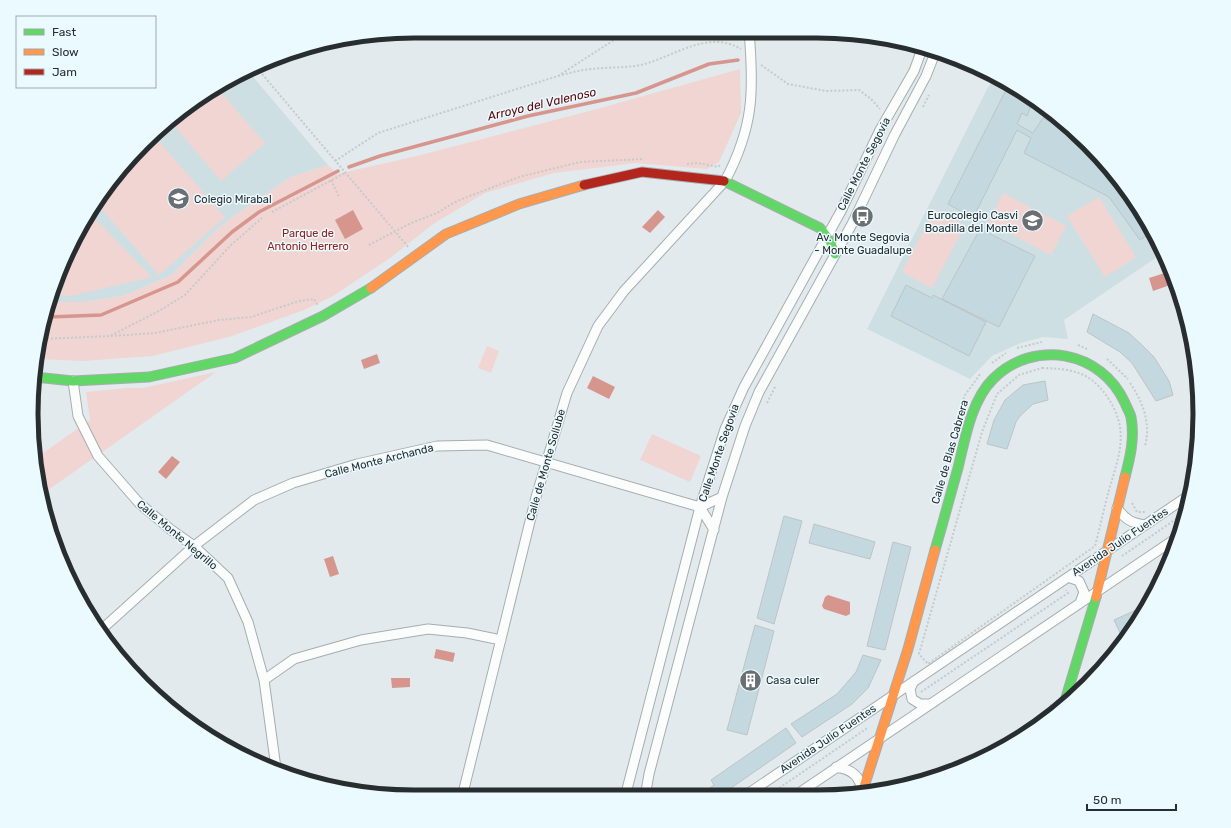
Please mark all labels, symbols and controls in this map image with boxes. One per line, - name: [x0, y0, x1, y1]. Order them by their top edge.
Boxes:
- legend: [16, 16, 156, 88]
- text: Fast: [52, 25, 76, 39]
- text: Slow: [52, 45, 79, 59]
- text: Jam: [52, 65, 77, 79]
- water label: Arroyo del Valenoso: [485, 85, 598, 124]
- street label: Calle Monte Segovia: [835, 115, 893, 213]
- school or university icon: Colegio Mirabal: [166, 186, 192, 212]
- place label: Colegio Mirabal: [194, 193, 272, 206]
- bus stop icon: Av. Monte Segovia - Monte Guadalupe: [850, 204, 876, 230]
- school or university icon: Eurocolegio Casvi Boadilla del Monte: [1020, 208, 1046, 234]
- place label: Eurocolegio Casvi Boadilla del Monte: [925, 209, 1018, 235]
- park label: Parque de Antonio Herrero: [267, 227, 349, 253]
- place label: Av. Monte Segovia - Monte Guadalupe: [814, 231, 912, 257]
- street label: Calle de Blas Cabrera: [929, 398, 971, 506]
- street label: Calle Monte Segovia: [696, 402, 742, 504]
- street label: Calle de Monte Sollube: [524, 408, 568, 522]
- street label: Calle Monte Archanda: [323, 441, 435, 481]
- street label: Calle Monte Negrillo: [134, 497, 220, 573]
- street label: Avenida Julio Fuentes: [1069, 505, 1171, 579]
- building icon: Casa culer: [738, 667, 764, 693]
- place label: Casa culer: [766, 674, 820, 687]
- street label: Avenida Julio Fuentes: [777, 702, 879, 776]
- scale bar: [1087, 786, 1176, 812]
- text: 50 m: [1093, 793, 1121, 807]

